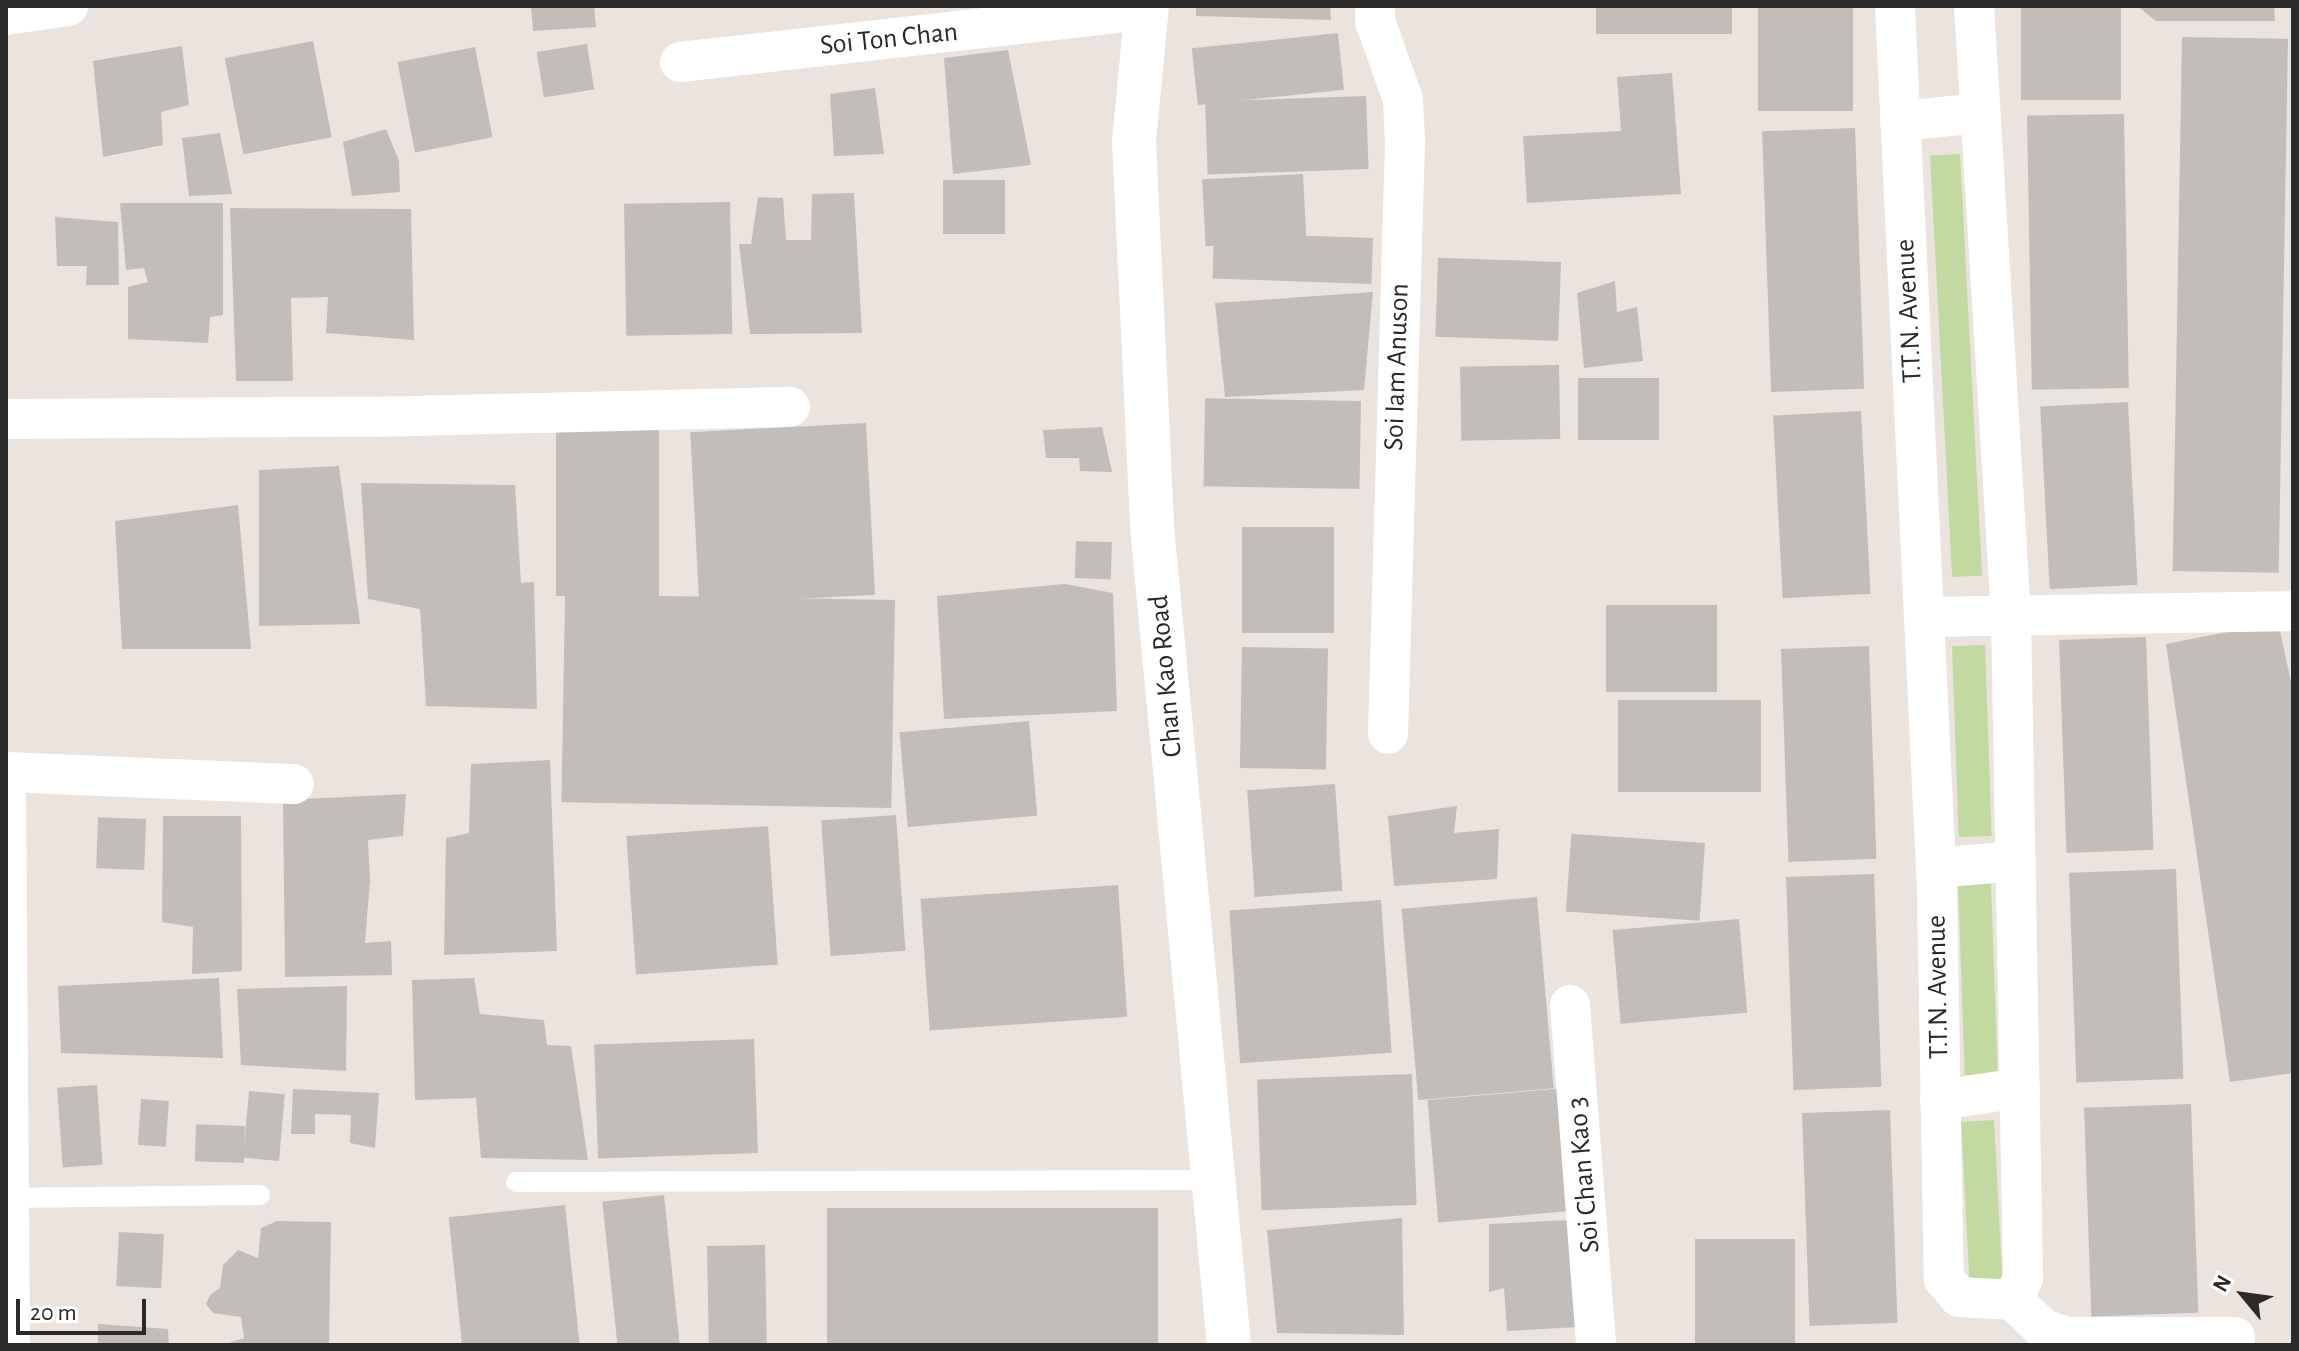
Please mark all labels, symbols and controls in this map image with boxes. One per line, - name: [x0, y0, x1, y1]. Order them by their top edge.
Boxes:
- street label: Soi Ton Chan: [818, 15, 960, 63]
- street label: T.T.N. Avenue: [1888, 238, 1930, 384]
- street label: Soi Iam Anuson: [1377, 283, 1417, 451]
- street label: Chan Kao Road: [1142, 593, 1190, 759]
- street label: T.T.N. Avenue: [1920, 915, 1956, 1059]
- street label: Soi Chan Kao 3: [1560, 1096, 1608, 1254]
- north arrow: [2203, 1255, 2283, 1335]
- text: N: [2209, 1271, 2235, 1295]
- scale bar: [20, 1283, 150, 1333]
- text: 20 m: [30, 1301, 77, 1325]

